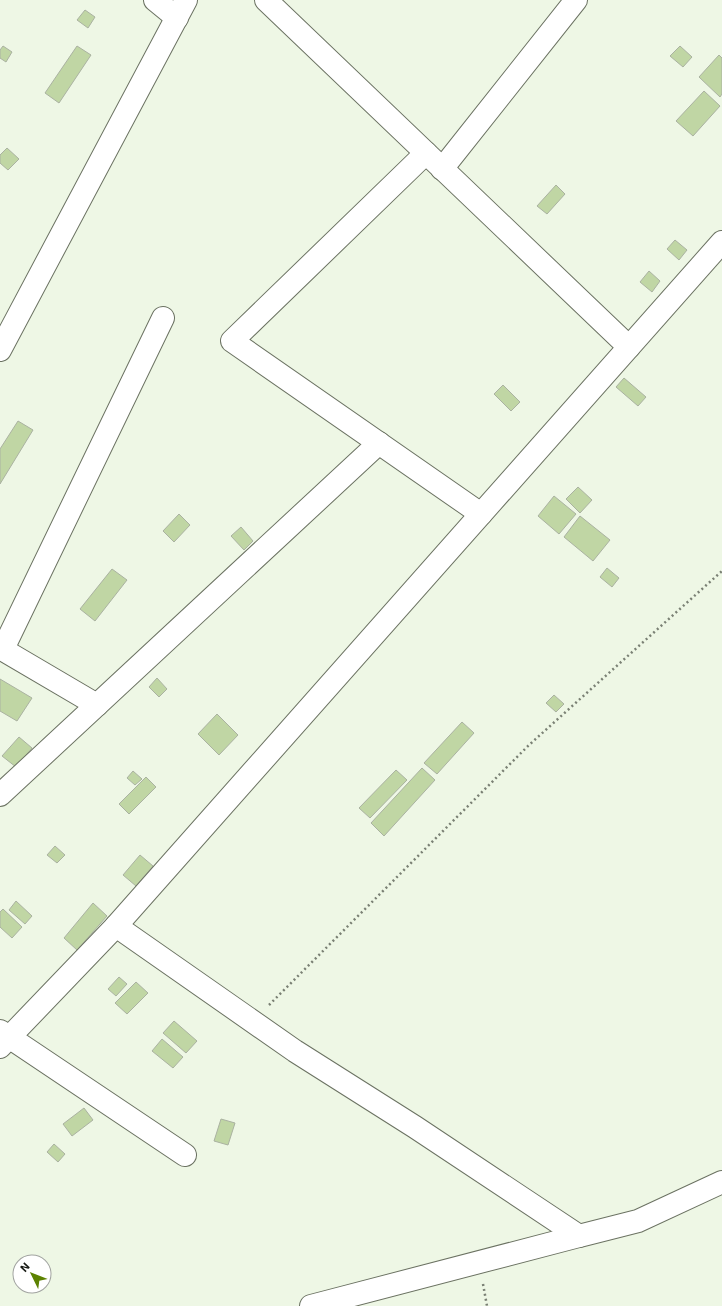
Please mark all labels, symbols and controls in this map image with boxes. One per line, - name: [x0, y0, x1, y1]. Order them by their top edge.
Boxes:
- north arrow: [12, 1254, 52, 1294]
- text: N: [17, 1259, 32, 1274]

